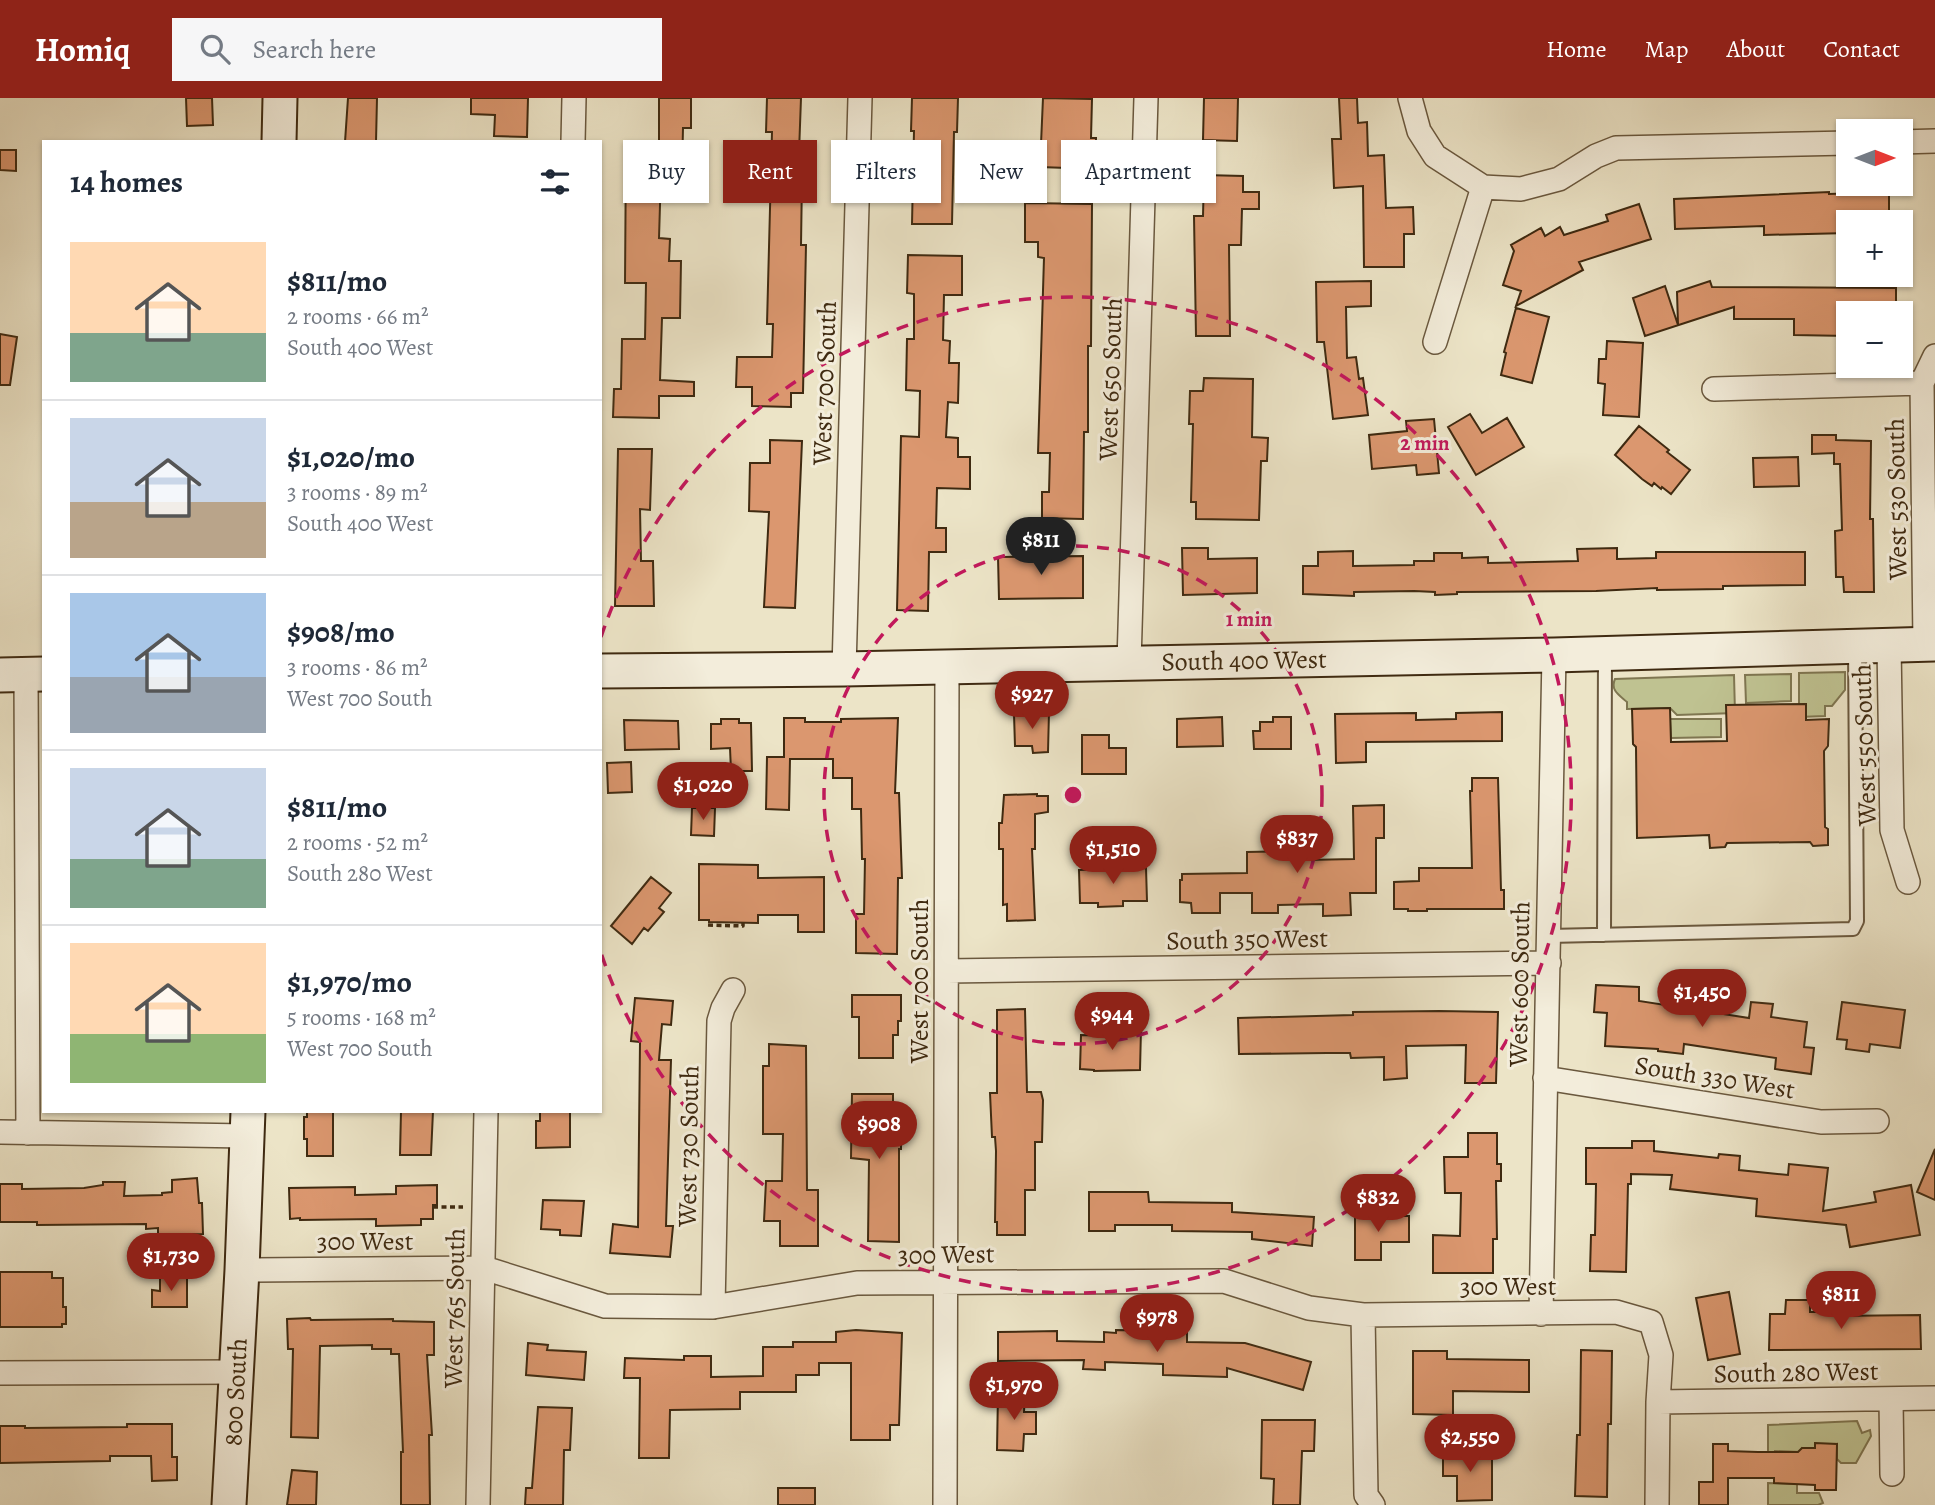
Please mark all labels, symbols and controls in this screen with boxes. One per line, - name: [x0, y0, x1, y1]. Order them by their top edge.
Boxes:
- search box: [172, 18, 662, 81]
- text: Homiq: [35, 27, 130, 72]
- icon: search: [196, 30, 234, 68]
- text: Search here: [252, 32, 376, 67]
- text: Home: [1546, 33, 1607, 65]
- text: Map: [1645, 33, 1689, 65]
- text: About: [1727, 33, 1785, 65]
- text: Contact: [1823, 33, 1900, 65]
- north arrow: [1836, 119, 1913, 196]
- map controls: [1836, 119, 1913, 378]
- chip: Buy: [623, 140, 709, 203]
- chip: Rent: [723, 140, 817, 203]
- chip: Filters: [831, 140, 941, 203]
- chip: New: [955, 140, 1047, 203]
- chip: Apartment: [1061, 140, 1216, 203]
- text: 14 homes: [70, 162, 183, 202]
- icon: filters: [536, 163, 574, 201]
- button: +: [1836, 210, 1913, 287]
- text: $811/mo: [287, 261, 387, 301]
- icon: home: [126, 270, 210, 354]
- street label: West 650 South: [1090, 297, 1131, 462]
- street label: West 700 South: [804, 300, 845, 467]
- text: 2 rooms · 66 m²: [287, 301, 429, 332]
- button: −: [1836, 301, 1913, 378]
- text: South 400 West: [287, 332, 433, 363]
- street label: West 530 South: [1878, 418, 1915, 581]
- text: 2 min: [1400, 429, 1450, 457]
- text: $1,020/mo: [287, 437, 415, 477]
- icon: home: [126, 446, 210, 530]
- text: 3 rooms · 89 m²: [287, 477, 428, 508]
- text: South 400 West: [287, 508, 433, 539]
- pin: $811: [1000, 518, 1082, 577]
- text: $811: [1022, 524, 1060, 555]
- text: 1 min: [1226, 605, 1273, 633]
- text: $908/mo: [287, 612, 395, 652]
- icon: home: [126, 621, 210, 705]
- street label: South 400 West: [1161, 642, 1327, 679]
- text: 3 rooms · 86 m²: [287, 652, 428, 683]
- street label: West 550 South: [1844, 663, 1885, 828]
- pin: $927: [991, 672, 1073, 731]
- text: $927: [1011, 678, 1053, 709]
- text: West 700 South: [287, 683, 433, 714]
- pin: $1,020: [646, 762, 760, 822]
- text: $1,020: [673, 769, 733, 800]
- centre of rings: [1061, 783, 1085, 807]
- text: $811/mo: [287, 787, 387, 827]
- icon: home: [126, 796, 210, 880]
- pin: $837: [1256, 816, 1338, 875]
- text: $837: [1276, 822, 1318, 853]
- pin: $1,510: [1056, 826, 1170, 886]
- text: 2 rooms · 52 m²: [287, 827, 428, 858]
- text: $1,510: [1086, 833, 1140, 864]
- text: South 280 West: [287, 858, 433, 889]
- street label: West 700 South: [902, 899, 937, 1064]
- street label: West 600 South: [1501, 901, 1538, 1068]
- street label: South 350 West: [1166, 921, 1329, 958]
- text: $1,970/mo: [287, 962, 412, 1002]
- pin: $1,450: [1645, 970, 1759, 1029]
- icon: home: [126, 971, 210, 1055]
- text: $1,450: [1673, 976, 1731, 1007]
- pin: $944: [1071, 992, 1153, 1052]
- text: $944: [1091, 999, 1134, 1030]
- text: 5 rooms · 168 m²: [287, 1002, 436, 1033]
- text: West 700 South: [287, 1033, 433, 1064]
- street label: South 330 West: [1632, 1048, 1798, 1107]
- street label: West 730 South: [670, 1065, 707, 1228]
- pin: $908: [838, 1102, 920, 1161]
- text: $908: [857, 1108, 901, 1139]
- pin: $832: [1337, 1174, 1419, 1234]
- text: $832: [1357, 1181, 1399, 1212]
- street label: 300 West: [317, 1224, 414, 1259]
- street label: West 765 South: [436, 1228, 473, 1389]
- pin: $1,730: [114, 1234, 228, 1293]
- street label: 300 West: [897, 1236, 995, 1273]
- text: $1,730: [143, 1240, 199, 1271]
- street label: 300 West: [1460, 1269, 1557, 1304]
- pin: $811: [1800, 1272, 1882, 1331]
- text: $811: [1822, 1278, 1860, 1309]
- pin: $978: [1116, 1294, 1198, 1354]
- text: $978: [1136, 1301, 1178, 1332]
- street label: 800 South: [215, 1337, 256, 1447]
- street label: South 280 West: [1713, 1354, 1879, 1391]
- pin: $1,970: [957, 1362, 1071, 1422]
- text: $1,970: [985, 1369, 1043, 1400]
- pin: $2,550: [1413, 1414, 1527, 1474]
- text: $2,550: [1440, 1421, 1500, 1452]

